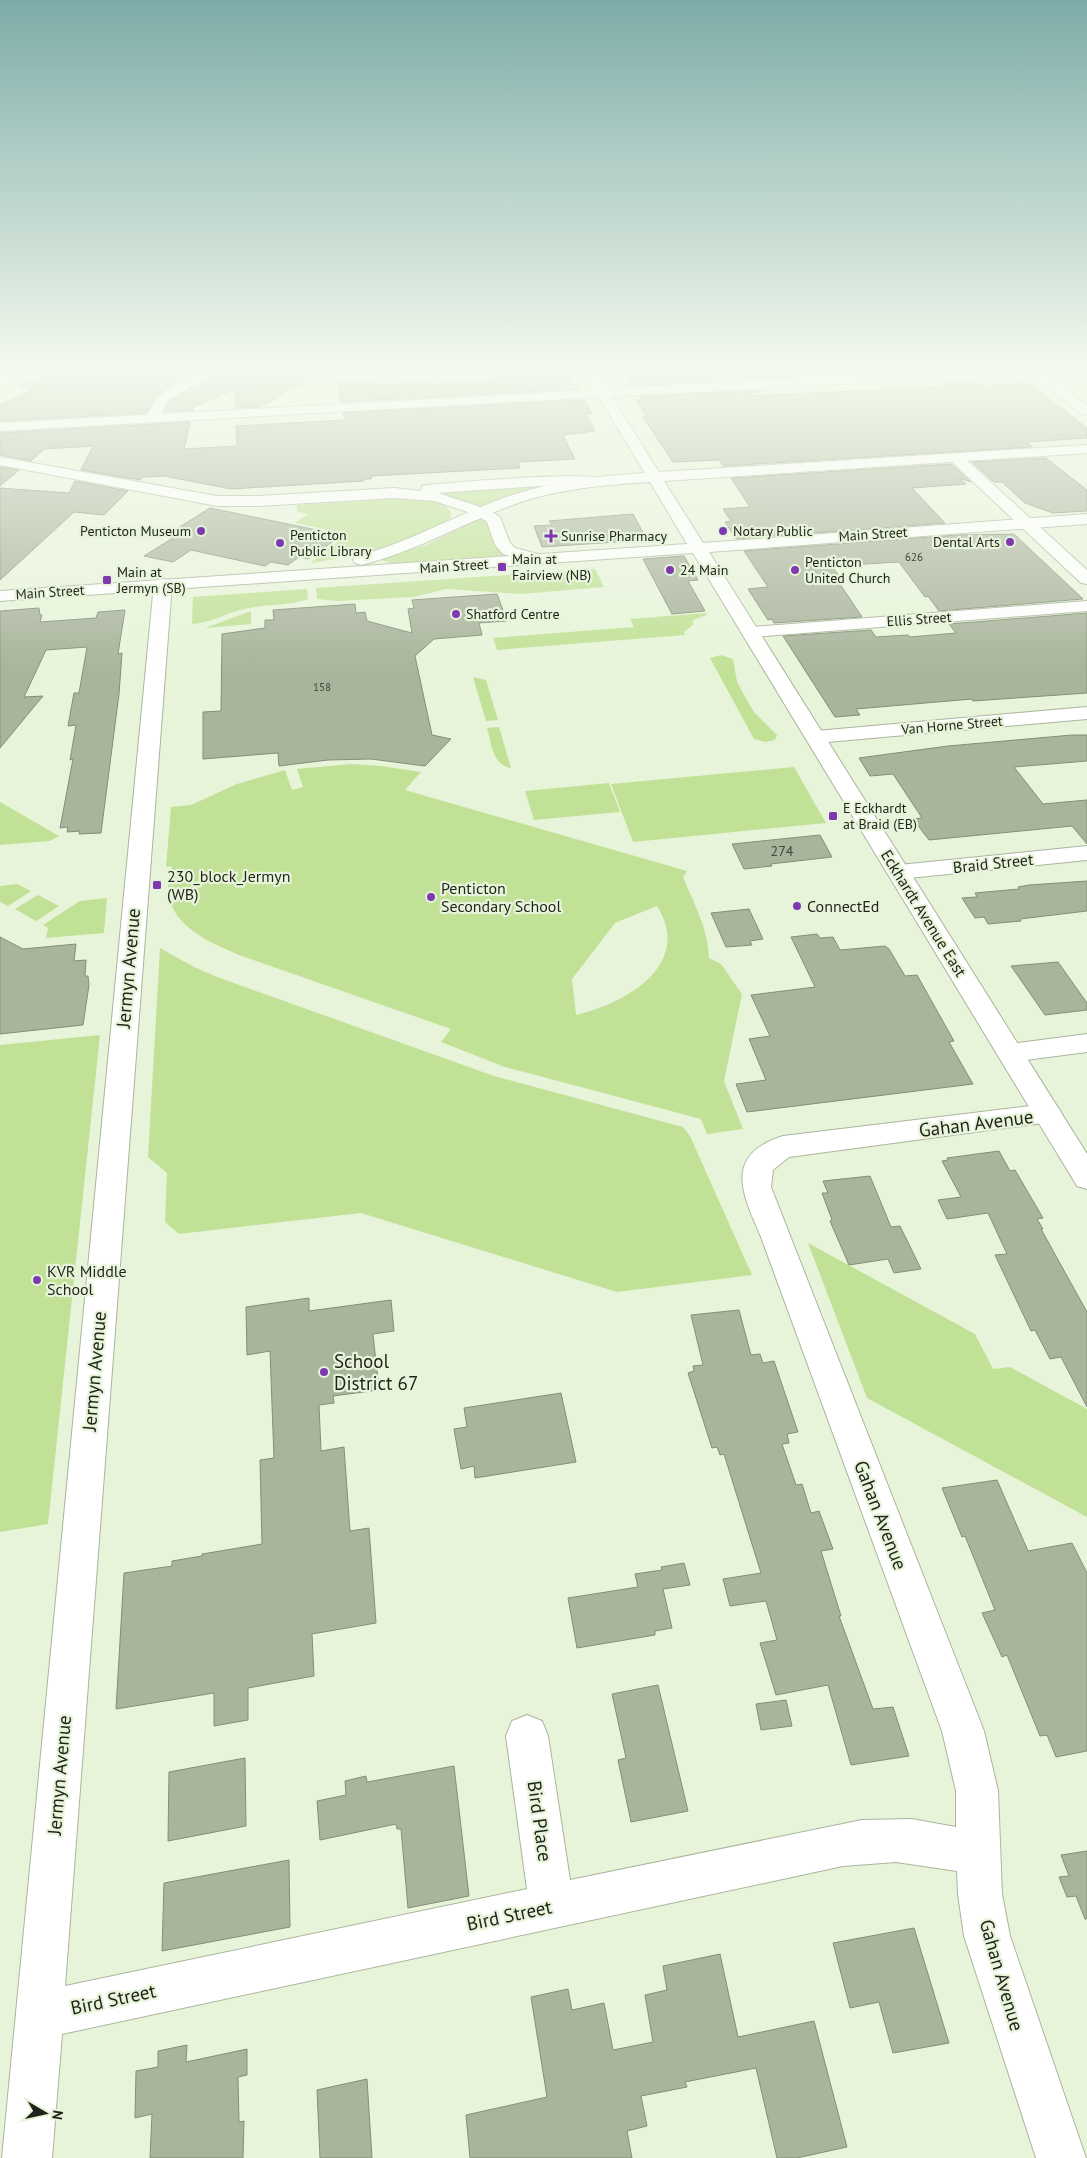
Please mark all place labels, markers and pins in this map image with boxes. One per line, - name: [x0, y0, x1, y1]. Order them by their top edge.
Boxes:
- place label: Penticton Museum: [80, 522, 191, 540]
- place label: Notary Public: [733, 522, 813, 540]
- marker: Penticton Museum: [195, 525, 207, 537]
- marker: Notary Public: [717, 525, 729, 537]
- place label: Penticton Public Library: [290, 526, 372, 560]
- place label: Sunrise Pharmacy: [561, 527, 668, 545]
- marker: Sunrise Pharmacy: [545, 530, 557, 542]
- place label: Dental Arts: [933, 533, 1000, 551]
- marker: Dental Arts: [1004, 536, 1016, 548]
- marker: Penticton Public Library: [274, 537, 286, 549]
- place label: Main at Fairview (NB): [512, 550, 591, 584]
- place label: Penticton United Church: [805, 553, 890, 587]
- marker: Main at Fairview (NB): [496, 561, 508, 573]
- place label: 24 Main: [680, 561, 728, 579]
- place label: Main at Jermyn (SB): [116, 563, 186, 597]
- marker: 24 Main: [664, 564, 676, 576]
- marker: Penticton United Church: [789, 564, 801, 576]
- marker: Main at Jermyn (SB): [101, 574, 113, 586]
- place label: Shatford Centre: [466, 605, 560, 623]
- marker: Shatford Centre: [450, 608, 462, 620]
- place label: E Eckhardt at Braid (EB): [843, 799, 917, 833]
- marker: E Eckhardt at Braid (EB): [827, 810, 839, 822]
- place label: 230_block_Jermyn (WB): [167, 866, 290, 904]
- place label: Penticton Secondary School: [441, 878, 561, 916]
- marker: 230_block_Jermyn (WB): [151, 879, 163, 891]
- marker: Penticton Secondary School: [425, 891, 437, 903]
- place label: ConnectEd: [807, 896, 879, 916]
- marker: ConnectEd: [791, 900, 803, 912]
- place label: KVR Middle School: [47, 1261, 127, 1299]
- marker: KVR Middle School: [31, 1274, 43, 1286]
- place label: School District 67: [334, 1349, 418, 1395]
- marker: School District 67: [318, 1366, 330, 1378]

